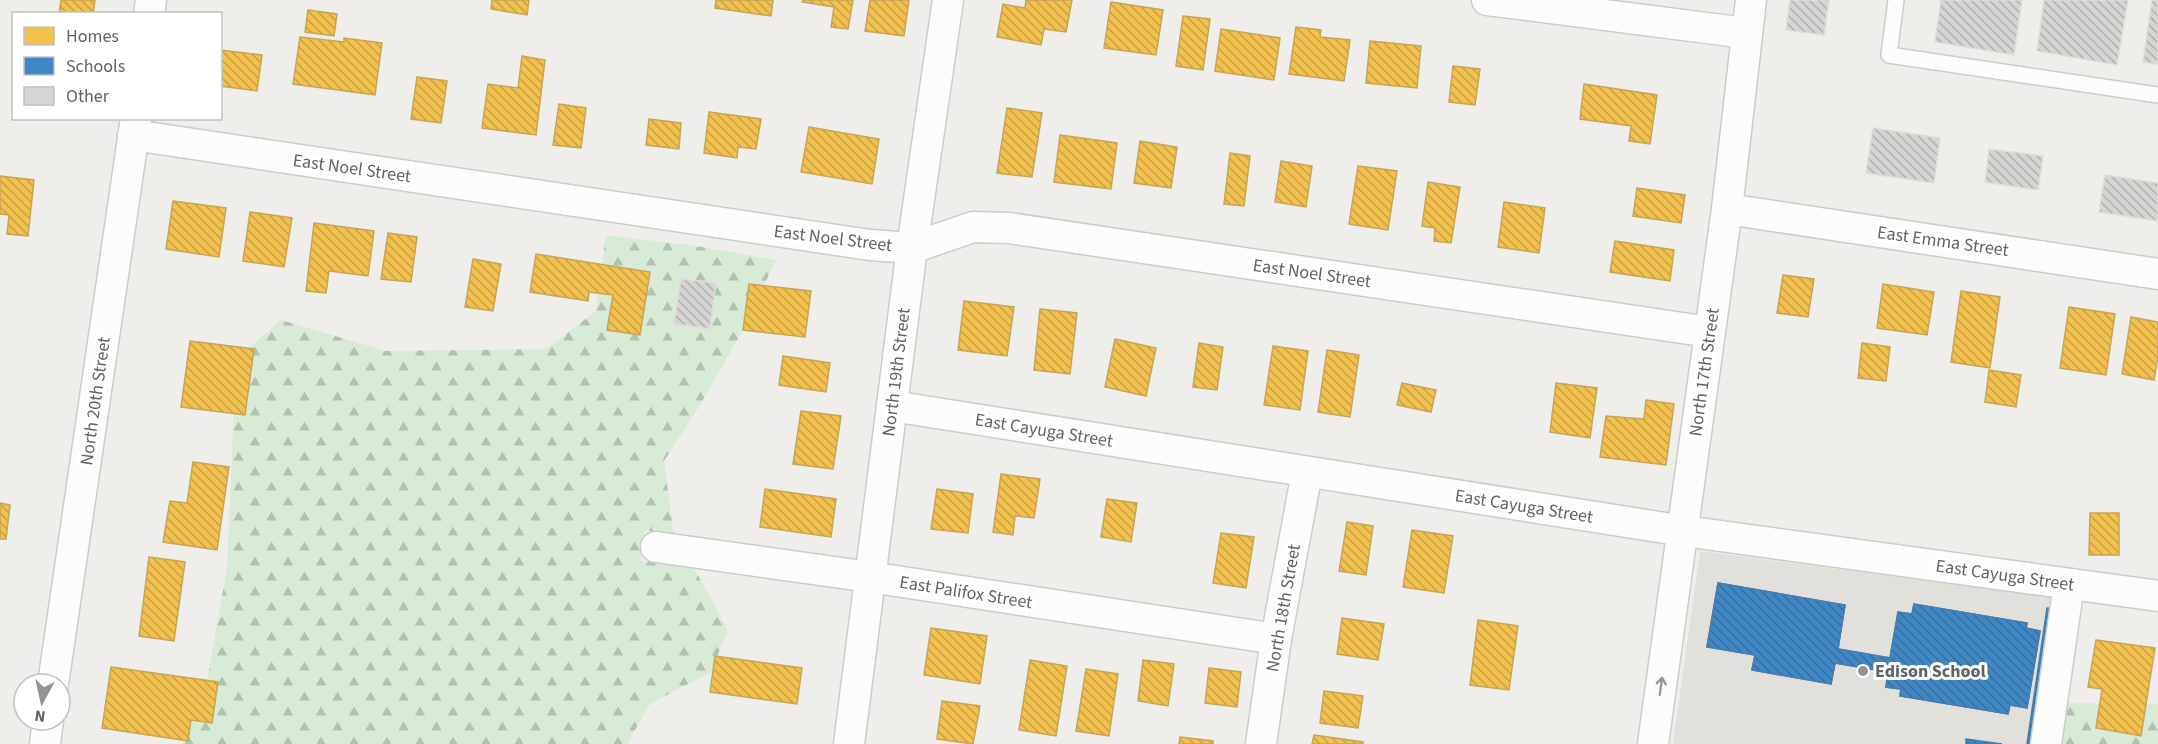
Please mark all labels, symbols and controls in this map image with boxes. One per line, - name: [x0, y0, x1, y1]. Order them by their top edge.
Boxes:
- legend: [12, 12, 222, 120]
- text: Homes: [66, 24, 119, 49]
- text: Schools: [66, 54, 125, 79]
- text: Other: [66, 84, 110, 109]
- street label: East Noel Street: [291, 148, 413, 189]
- street label: East Noel Street: [772, 219, 894, 258]
- street label: East Emma Street: [1876, 220, 2010, 263]
- street label: East Noel Street: [1251, 253, 1373, 294]
- street label: North 19th Street: [876, 306, 917, 438]
- street label: North 17th Street: [1683, 306, 1726, 438]
- street label: North 20th Street: [74, 335, 117, 467]
- street label: East Cayuga Street: [973, 407, 1115, 454]
- street label: East Cayuga Street: [1453, 483, 1595, 530]
- street label: North 18th Street: [1260, 542, 1307, 674]
- street label: East Cayuga Street: [1934, 553, 2076, 598]
- street label: East Palifox Street: [898, 570, 1034, 615]
- place label: Edison School: [1875, 659, 1986, 684]
- marker: Edison School: [1856, 664, 1870, 678]
- north arrow: [12, 672, 72, 732]
- one-way arrow: [1656, 677, 1667, 696]
- text: N: [33, 704, 47, 727]

